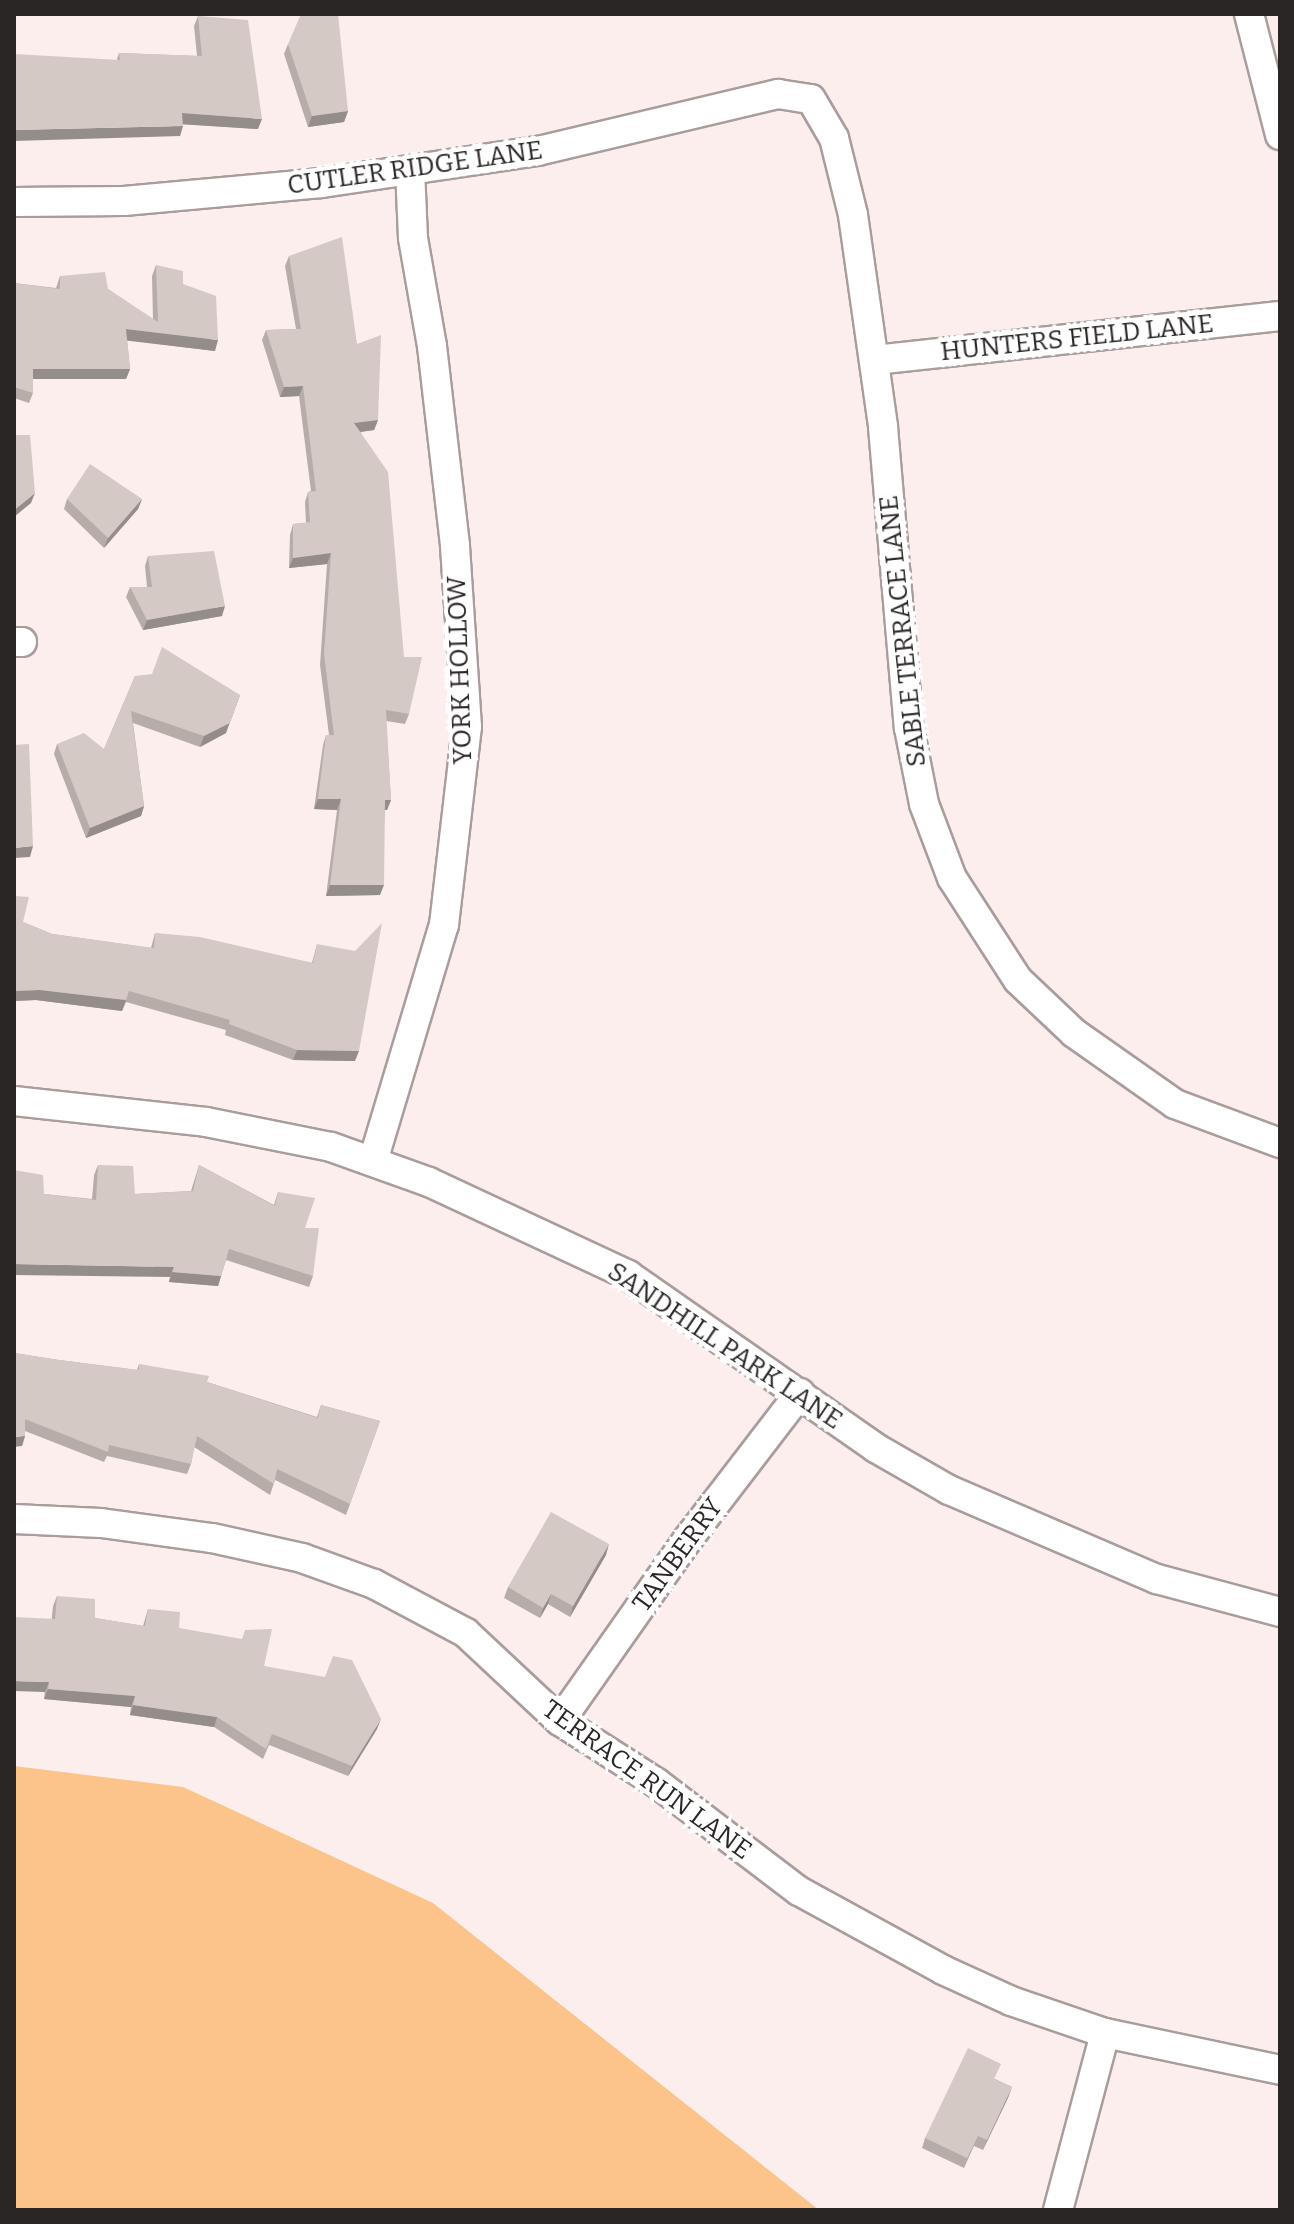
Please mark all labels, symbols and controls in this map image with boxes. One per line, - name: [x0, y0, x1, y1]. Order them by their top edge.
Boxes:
- street label: CUTLER RIDGE LANE: [285, 135, 545, 201]
- street label: HUNTERS FIELD LANE: [939, 308, 1215, 368]
- street label: SABLE TERRACE LANE: [873, 494, 933, 768]
- street label: YORK HOLLOW: [441, 575, 479, 765]
- street label: SANDHILL PARK LANE: [602, 1256, 848, 1436]
- street label: TANBERRY: [626, 1492, 730, 1618]
- street label: TERRACE RUN LANE: [536, 1694, 758, 1866]

